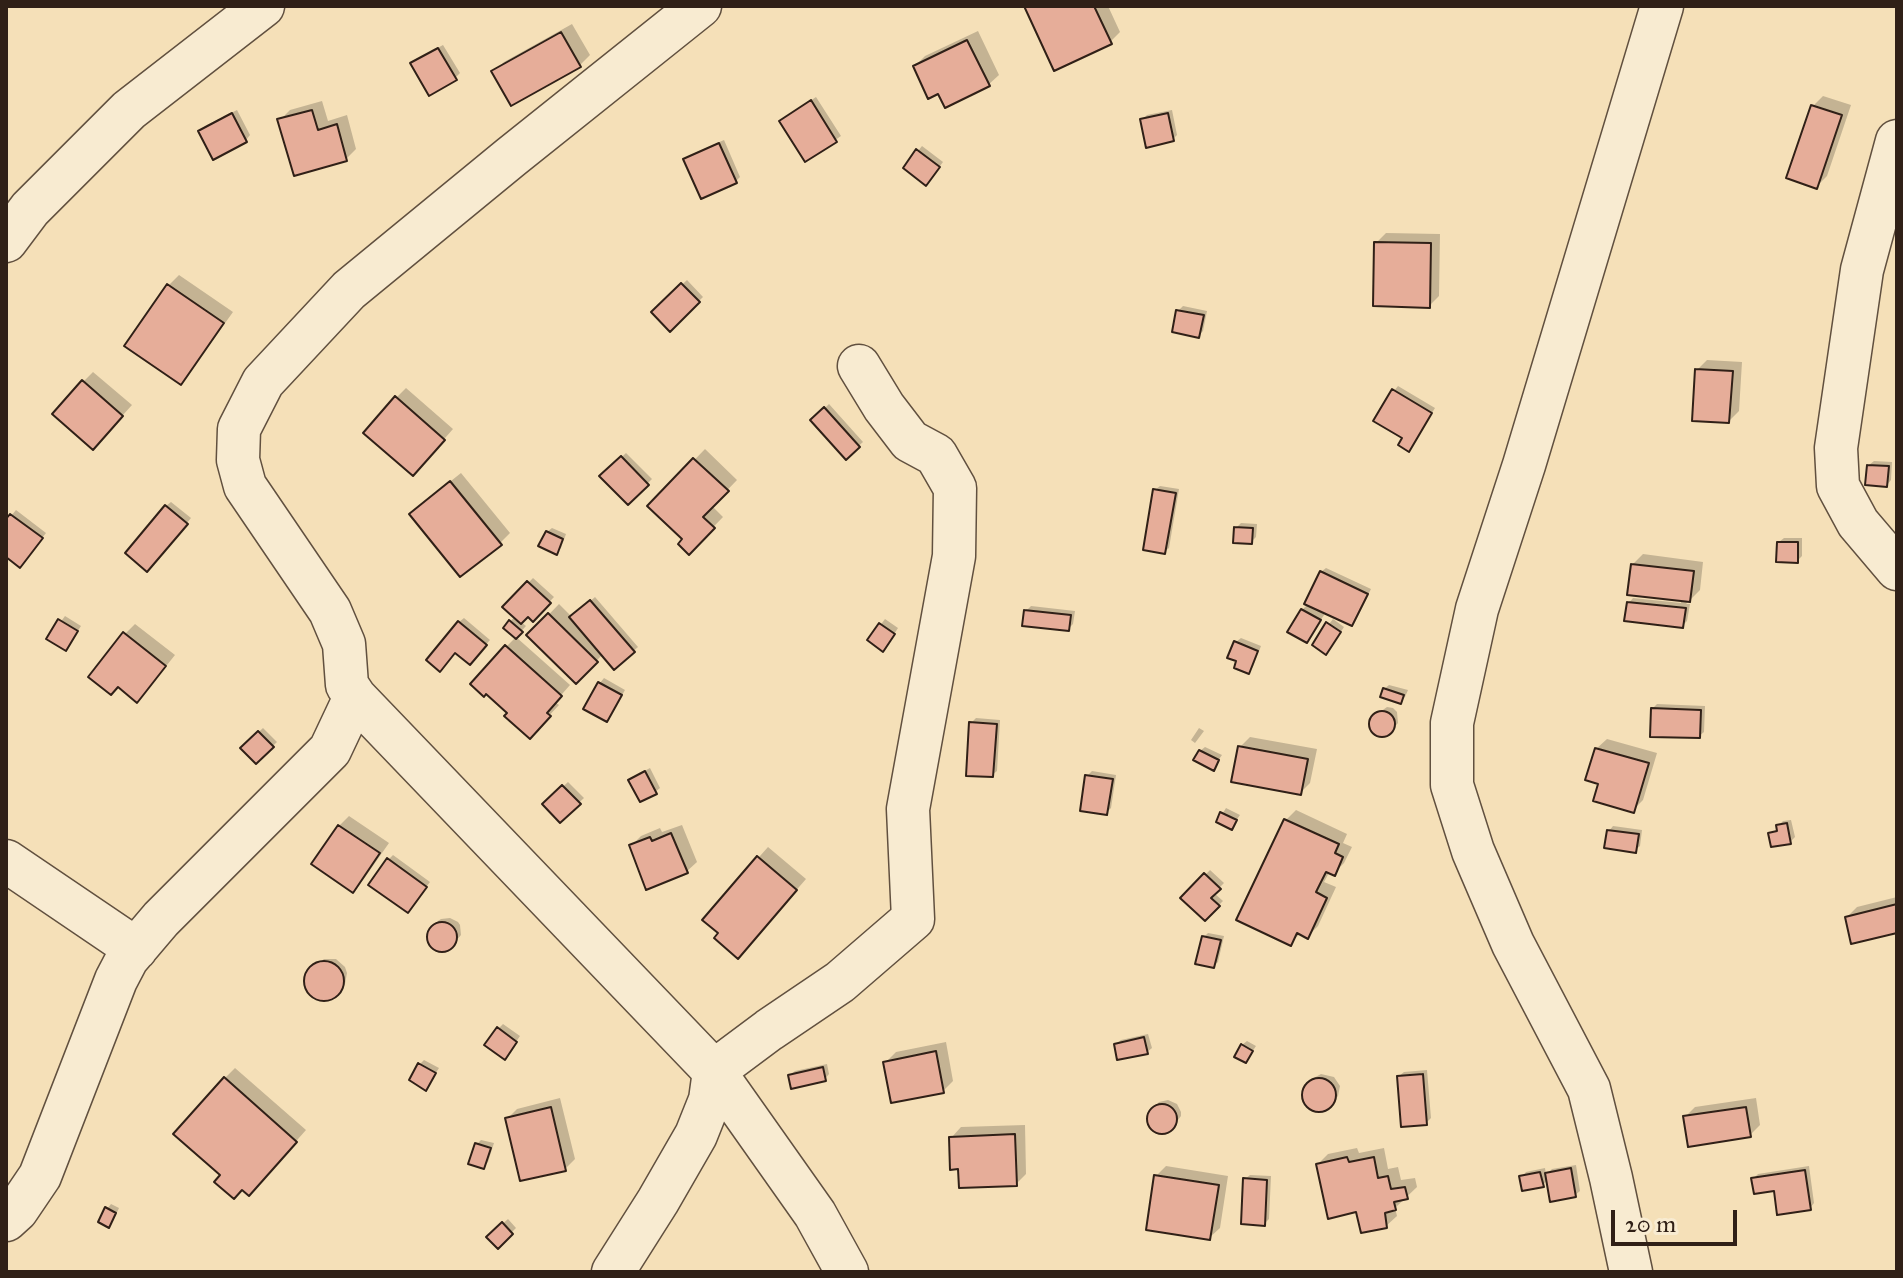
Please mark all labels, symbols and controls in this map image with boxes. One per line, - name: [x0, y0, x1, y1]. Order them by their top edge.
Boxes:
- scale bar: [1615, 1194, 1741, 1244]
- text: 20 m: [1625, 1209, 1676, 1239]

